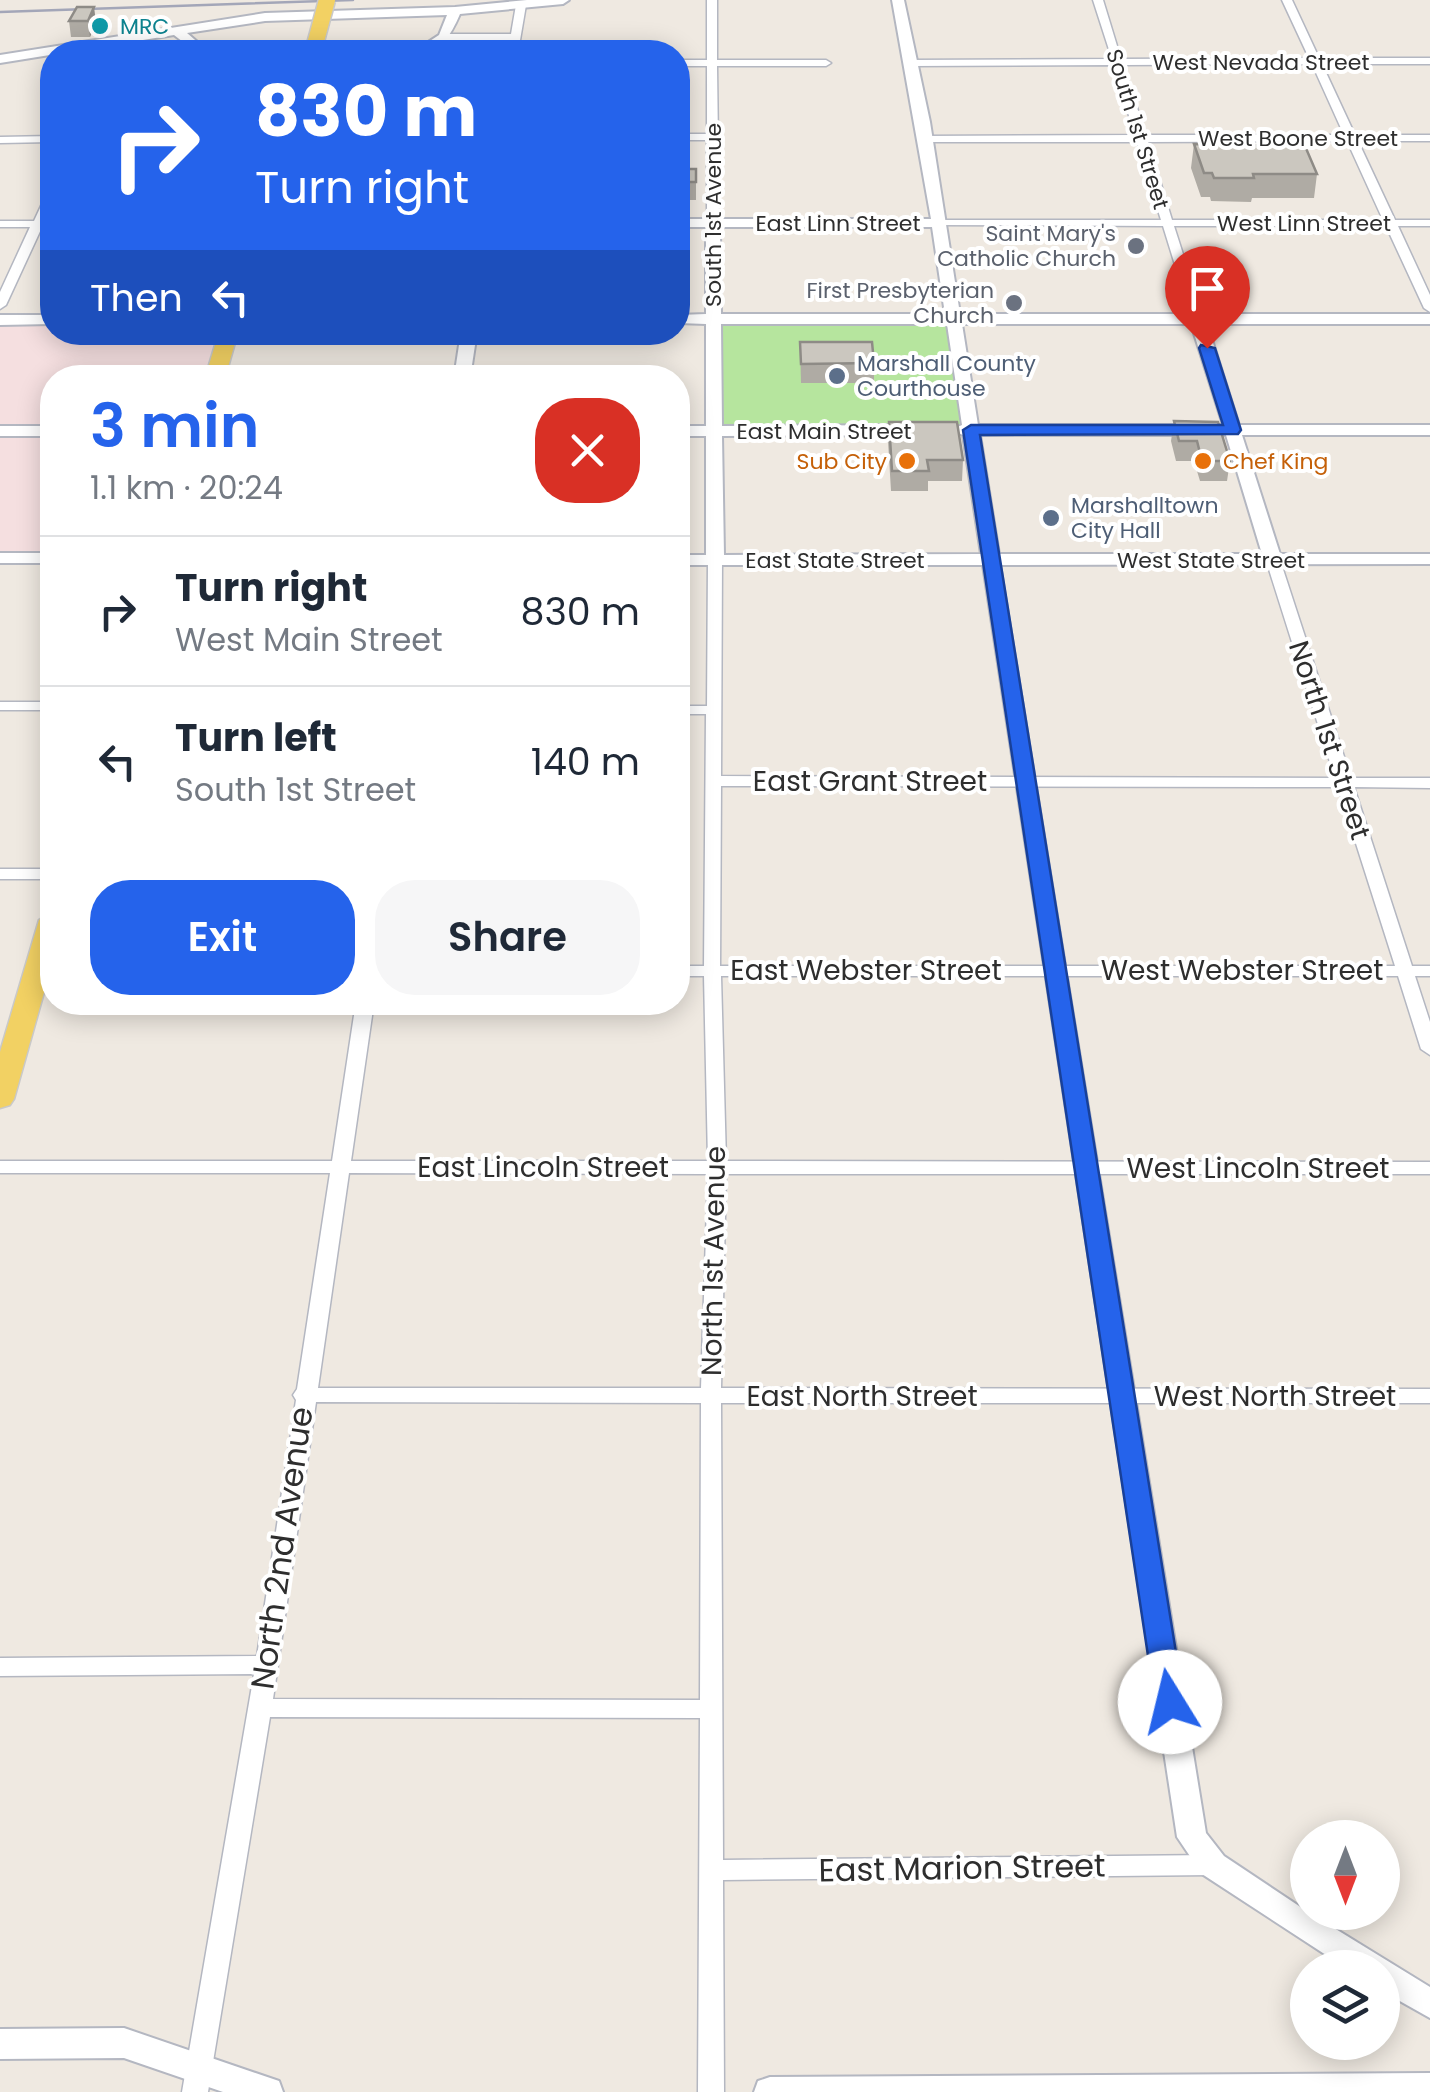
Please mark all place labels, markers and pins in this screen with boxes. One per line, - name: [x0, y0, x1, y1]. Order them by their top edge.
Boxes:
- place label: MRC: [120, 11, 169, 42]
- marker: MRC: [89, 15, 111, 37]
- place label: Saint Mary's Catholic Church: [937, 218, 1116, 274]
- marker: Saint Mary's Catholic Church: [1125, 235, 1147, 257]
- pin: [1165, 246, 1250, 349]
- place label: First Presbyterian Church: [806, 275, 994, 331]
- marker: First Presbyterian Church: [1003, 292, 1025, 314]
- place label: Marshall County Courthouse: [857, 348, 1036, 404]
- marker: Marshall County Courthouse: [826, 365, 848, 387]
- place label: Sub City: [796, 446, 888, 477]
- place label: Chef King: [1223, 446, 1328, 477]
- marker: Sub City: [896, 450, 918, 472]
- marker: Chef King: [1192, 450, 1214, 472]
- place label: Marshalltown City Hall: [1071, 490, 1219, 546]
- marker: Marshalltown City Hall: [1040, 507, 1062, 529]

